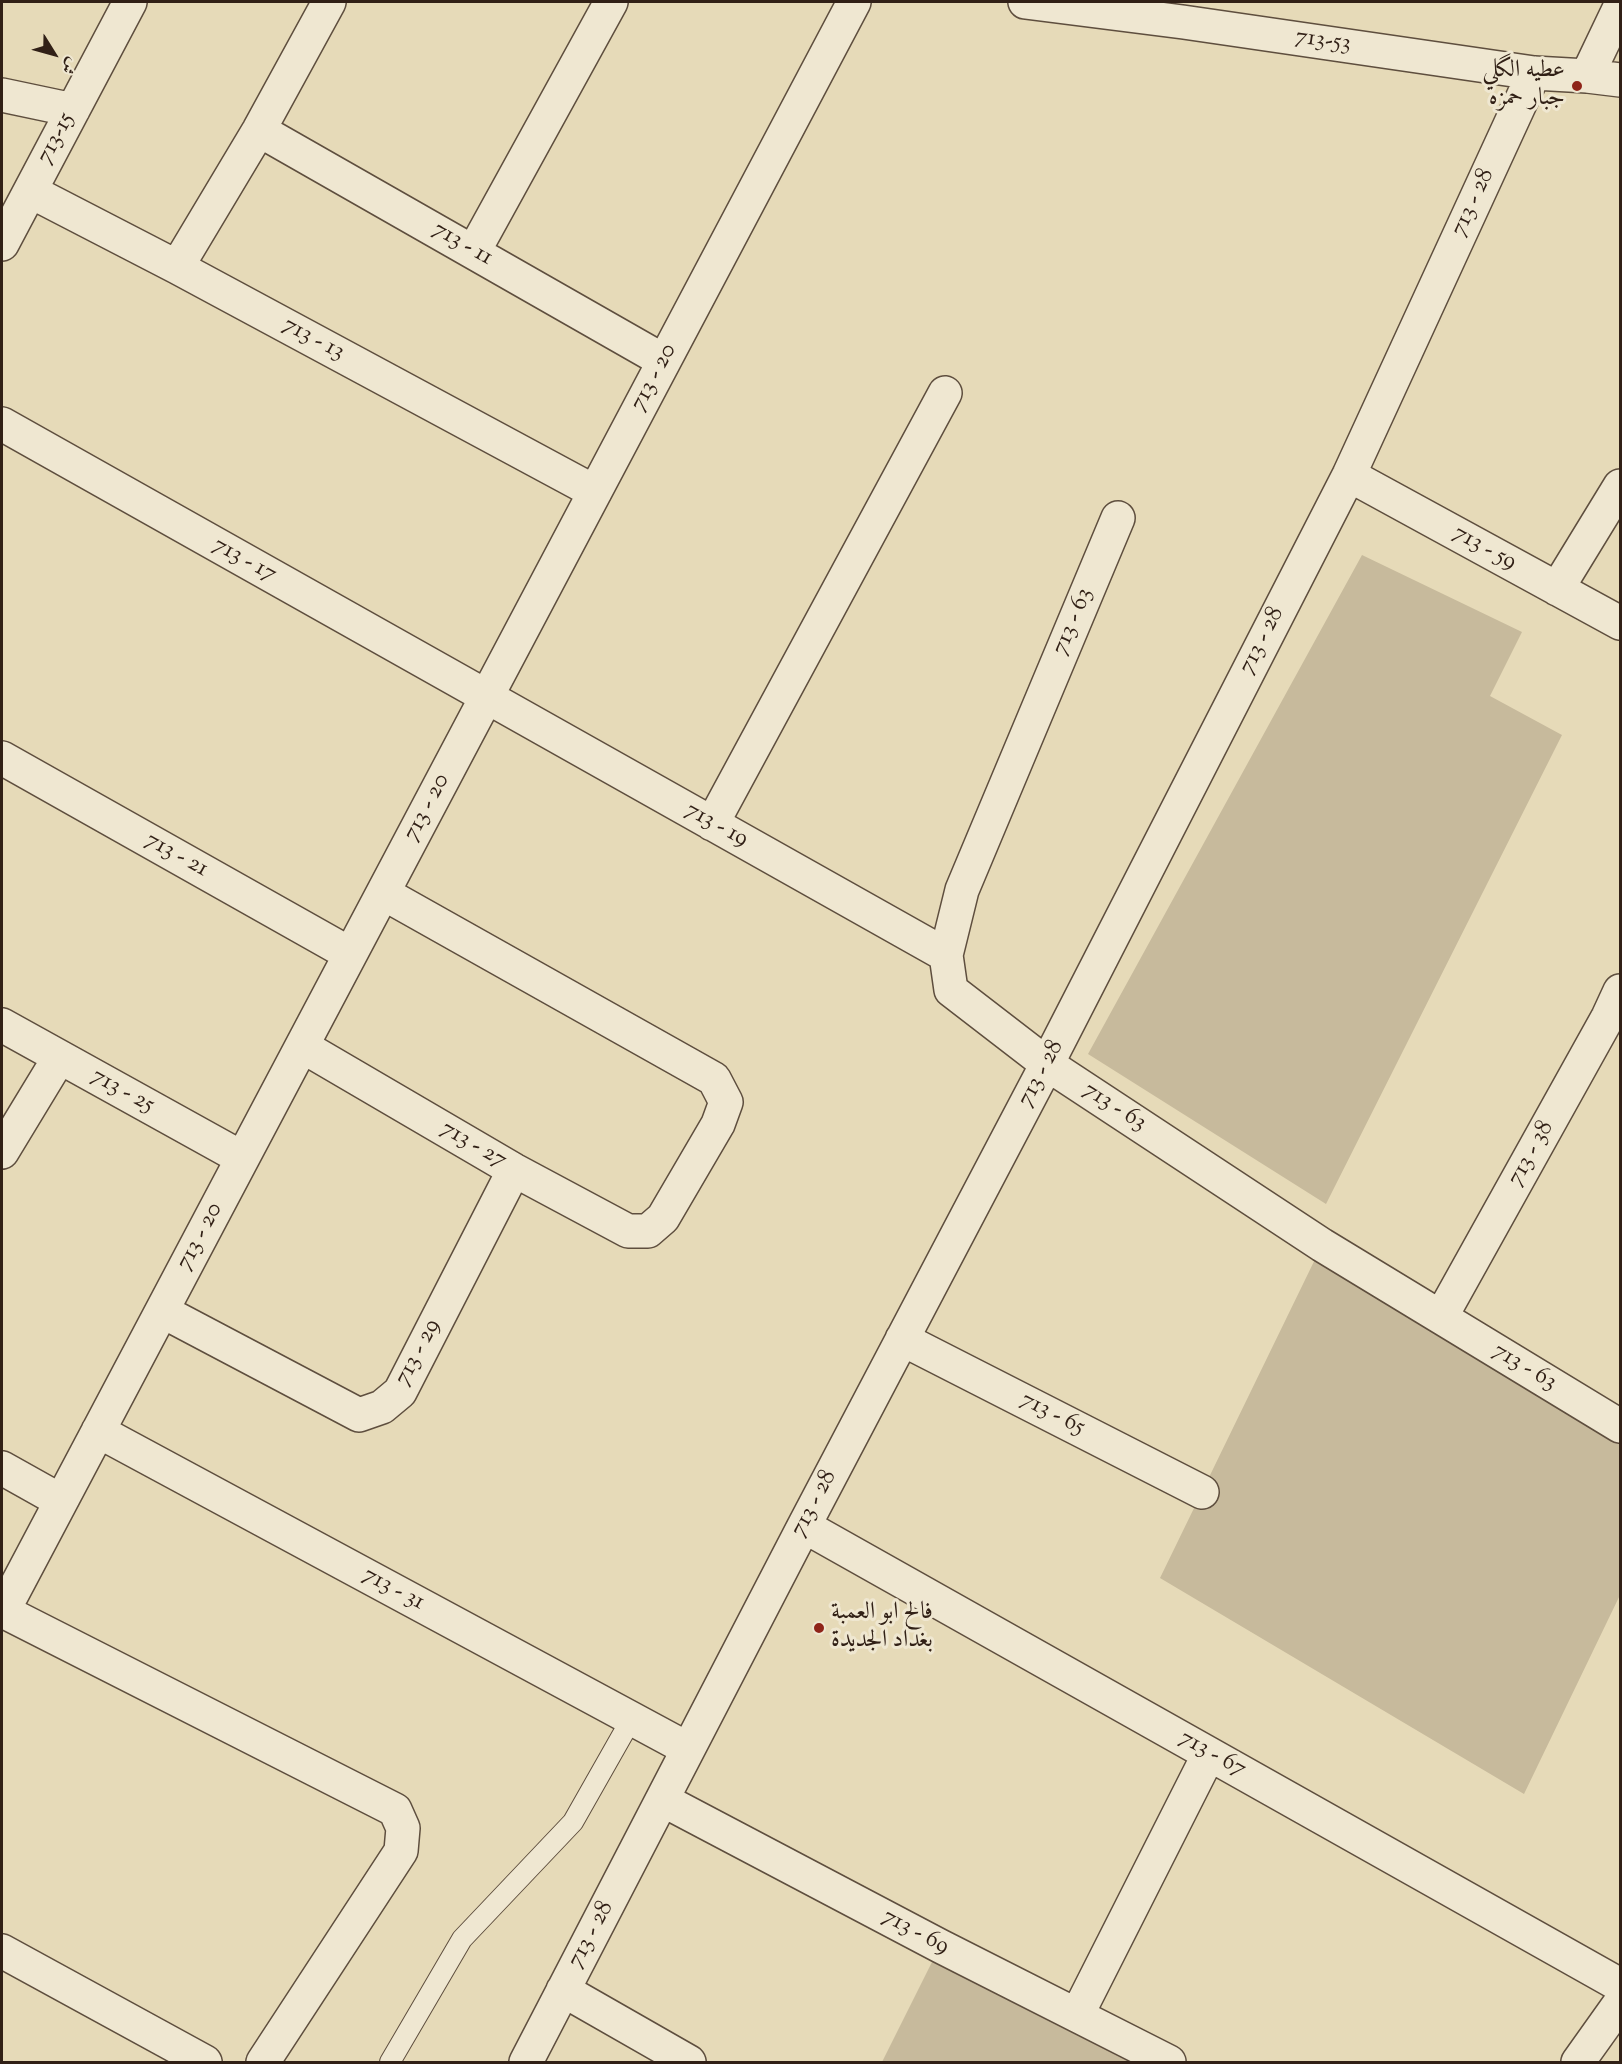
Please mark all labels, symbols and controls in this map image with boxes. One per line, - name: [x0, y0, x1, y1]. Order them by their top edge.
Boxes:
- north arrow: [24, 24, 84, 84]
- street label: 713-53: [1293, 24, 1353, 60]
- text: ش: [55, 52, 83, 78]
- place label: عطيه الگلي جبار حمزه: [1482, 58, 1565, 114]
- marker: عطيه الگلي جبار حمزه: [1570, 79, 1584, 93]
- street label: 713-15: [32, 108, 82, 170]
- street label: 713 - 28: [1446, 165, 1502, 241]
- street label: 713 - 11: [427, 216, 497, 274]
- street label: 713 - 13: [277, 312, 349, 368]
- street label: 713 - 20: [625, 339, 685, 417]
- street label: 713 - 59: [1447, 520, 1521, 578]
- street label: 713 - 17: [207, 532, 281, 590]
- street label: 713 - 63: [1047, 584, 1101, 660]
- street label: 713 - 28: [1234, 603, 1292, 679]
- street label: 713 - 20: [398, 769, 458, 847]
- street label: 713 - 19: [679, 797, 753, 855]
- street label: 713 - 21: [139, 827, 213, 885]
- street label: 713 - 28: [1013, 1036, 1071, 1112]
- street label: 713 - 25: [85, 1063, 159, 1121]
- street label: 713 - 63: [1077, 1077, 1151, 1139]
- street label: 713 - 27: [435, 1116, 511, 1176]
- street label: 713 - 38: [1502, 1116, 1562, 1192]
- street label: 713 - 20: [171, 1198, 231, 1276]
- street label: 713 - 29: [390, 1315, 448, 1391]
- street label: 713 - 63: [1487, 1338, 1561, 1398]
- street label: 713 - 65: [1015, 1387, 1089, 1443]
- street label: 713 - 28: [786, 1466, 844, 1542]
- street label: 713 - 31: [357, 1562, 429, 1618]
- place label: فالح ابو العمبة بغداد الجديدة: [831, 1600, 933, 1656]
- marker: فالح ابو العمبة بغداد الجديدة: [812, 1621, 826, 1635]
- street label: 713 - 67: [1173, 1725, 1251, 1785]
- street label: 713 - 28: [563, 1897, 621, 1973]
- street label: 713 - 69: [877, 1903, 953, 1963]

